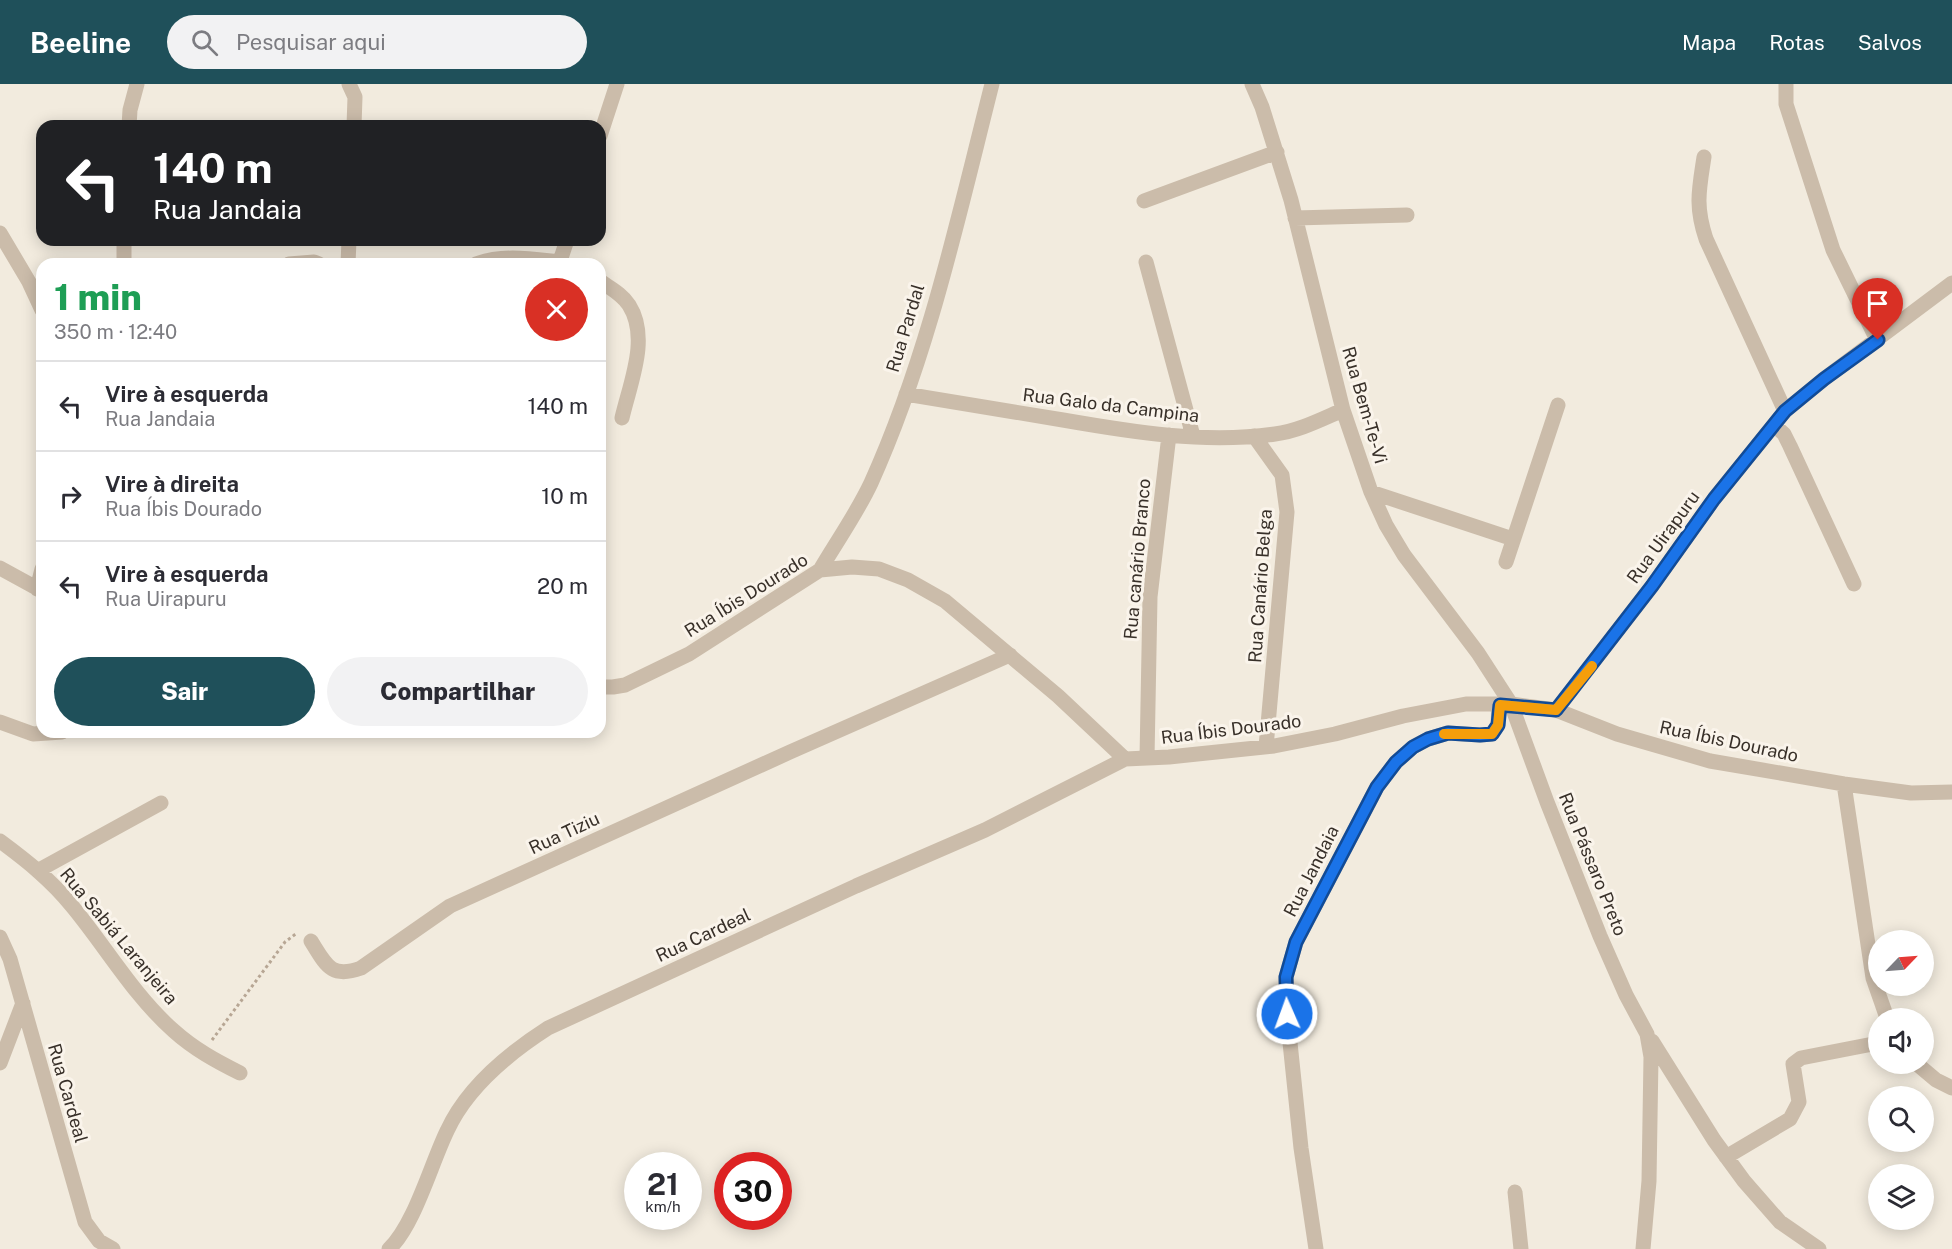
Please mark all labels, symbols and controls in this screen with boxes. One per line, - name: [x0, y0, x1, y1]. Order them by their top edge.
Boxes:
- search box: [167, 15, 587, 69]
- text: Beeline: [30, 26, 131, 59]
- icon: search: [188, 26, 221, 59]
- text: Pesquisar aqui: [236, 29, 386, 55]
- text: Mapa: [1682, 30, 1736, 55]
- text: Rotas: [1769, 30, 1825, 55]
- text: Salvos: [1858, 30, 1922, 55]
- text: 140 m: [153, 143, 273, 192]
- icon: left: [54, 144, 132, 222]
- text: Rua Jandaia: [153, 193, 302, 225]
- text: 1 min: [54, 276, 142, 318]
- button: close: [525, 278, 588, 341]
- pin: [1852, 278, 1903, 340]
- street label: Rua Pardal: [882, 281, 928, 375]
- icon: arrive: [1861, 287, 1894, 320]
- text: 350 m · 12:40: [54, 320, 177, 344]
- street label: Rua Bem-Te-Vi: [1338, 344, 1392, 466]
- text: Vire à esquerda: [105, 381, 269, 407]
- street label: Rua Galo da Campina: [1022, 384, 1200, 426]
- icon: left: [54, 390, 87, 423]
- text: 140 m: [527, 393, 588, 419]
- text: Rua Jandaia: [105, 407, 215, 431]
- text: Vire à direita: [105, 471, 239, 497]
- street label: Rua canário Branco: [1120, 478, 1154, 640]
- icon: right: [54, 480, 87, 513]
- text: 10 m: [541, 483, 588, 509]
- street label: Rua Uirapuru: [1622, 487, 1704, 587]
- text: Rua Íbis Dourado: [105, 497, 262, 521]
- street label: Rua Canário Belga: [1244, 508, 1276, 664]
- street label: Rua Íbis Dourado: [680, 548, 811, 641]
- text: Vire à esquerda: [105, 561, 269, 587]
- icon: left: [54, 570, 87, 603]
- text: 20 m: [537, 573, 588, 599]
- text: Rua Uirapuru: [105, 587, 227, 611]
- button: Sair: [54, 657, 315, 726]
- button: Compartilhar: [327, 657, 588, 726]
- street label: Rua Íbis Dourado: [1159, 709, 1302, 748]
- street label: Rua Íbis Dourado: [1658, 715, 1800, 766]
- street label: Rua Pássaro Preto: [1555, 789, 1631, 939]
- street label: Rua Tiziu: [525, 808, 603, 858]
- street label: Rua Jandaia: [1279, 822, 1343, 920]
- street label: Rua Sabiá Laranjeira: [56, 864, 182, 1008]
- street label: Rua Cardeal: [652, 904, 754, 966]
- north arrow: [1868, 930, 1934, 996]
- map controls: [1868, 930, 1934, 1230]
- position arrow: [1255, 982, 1319, 1046]
- button: sound: [1868, 1008, 1934, 1074]
- street label: Rua Cardeal: [44, 1041, 92, 1145]
- button: search: [1868, 1086, 1934, 1152]
- speed limit sign: 30: [714, 1152, 792, 1230]
- button: layers: [1868, 1164, 1934, 1230]
- text: 21: [647, 1166, 679, 1202]
- text: km/h: [645, 1198, 681, 1215]

